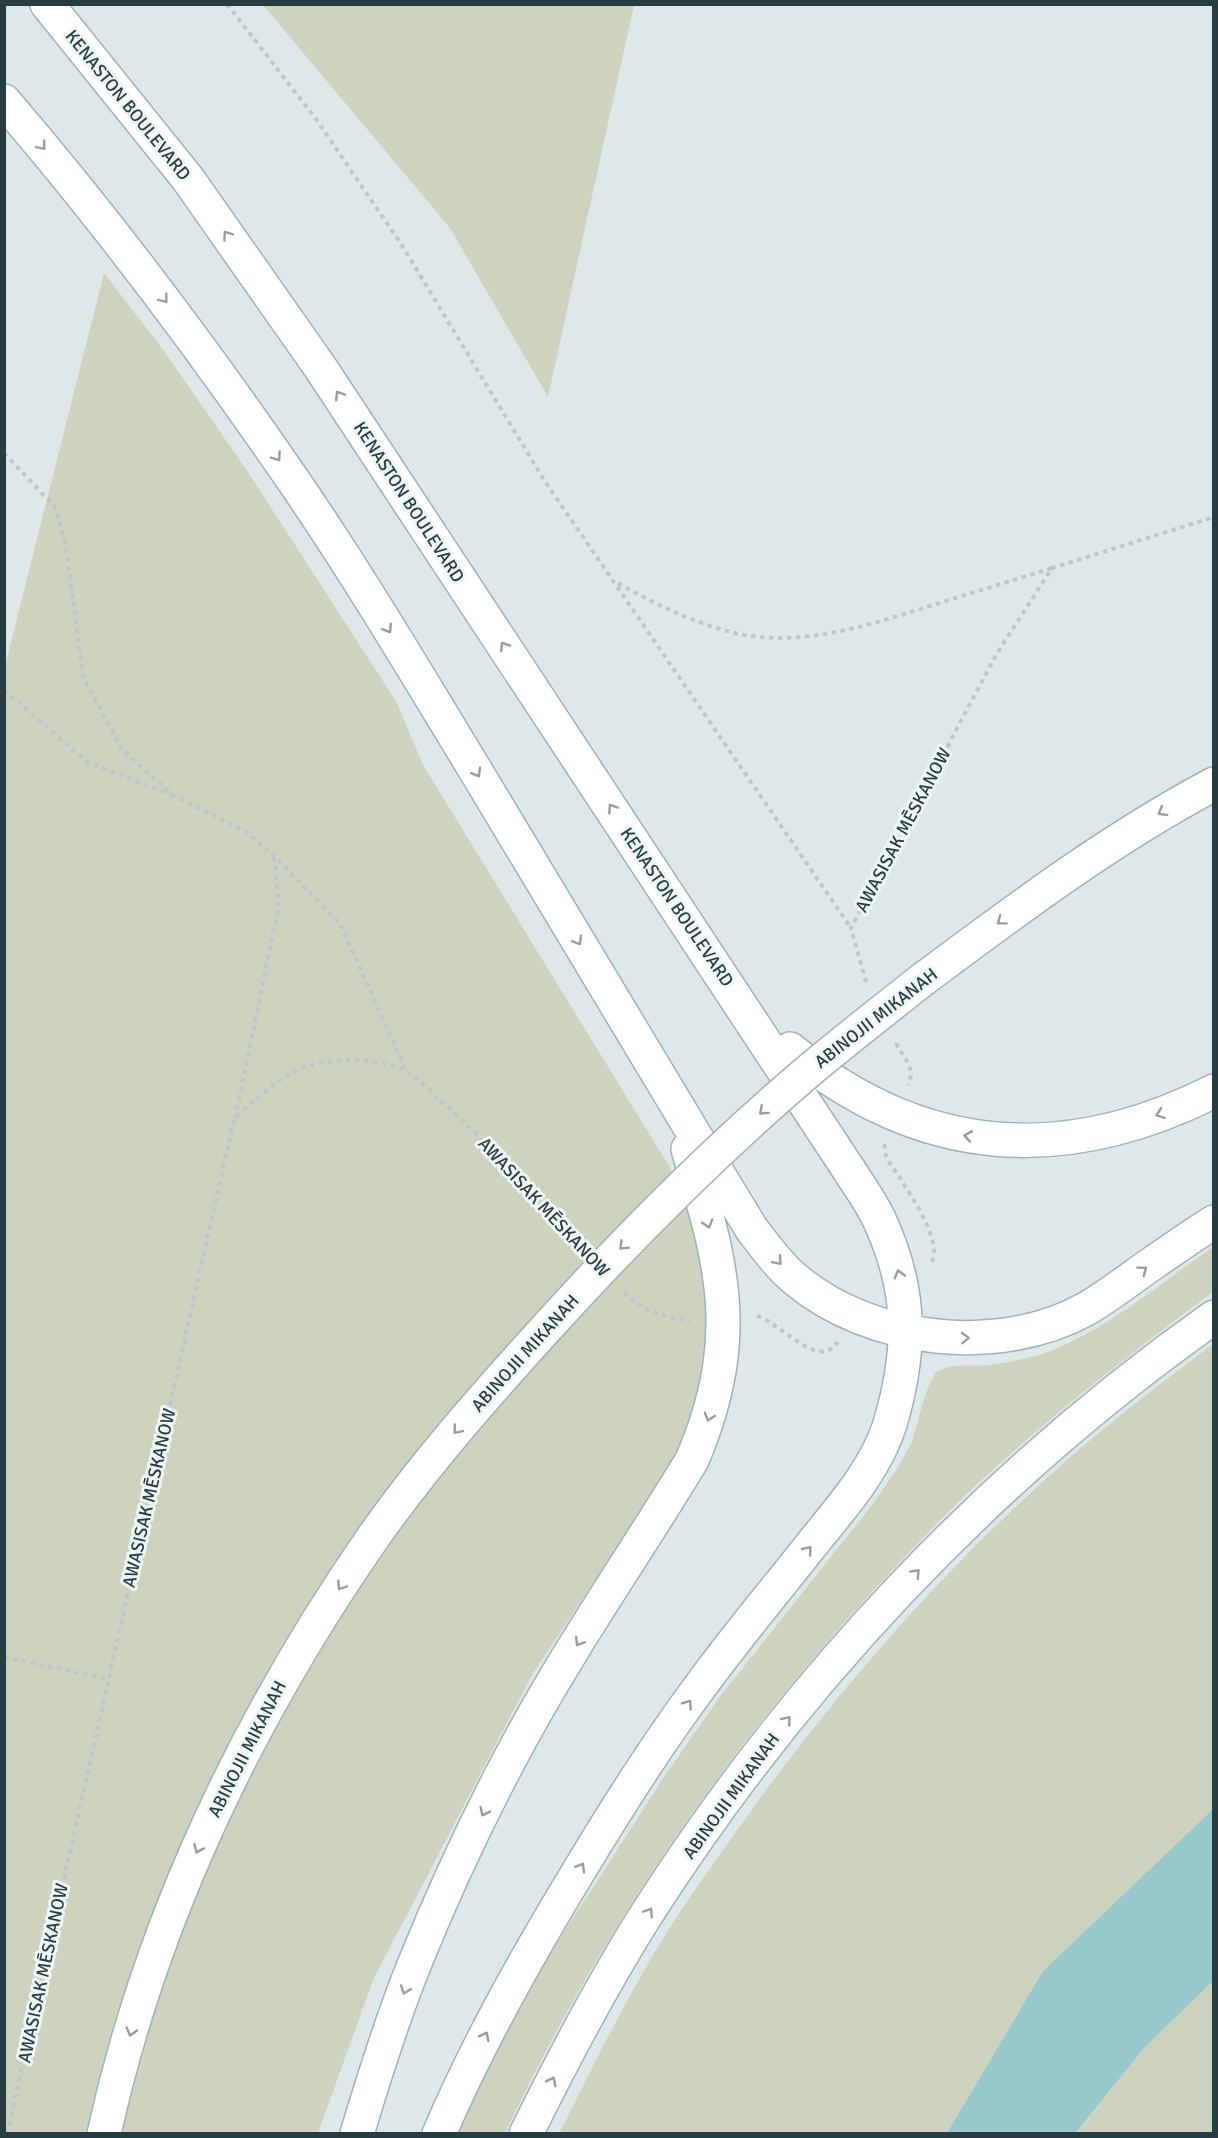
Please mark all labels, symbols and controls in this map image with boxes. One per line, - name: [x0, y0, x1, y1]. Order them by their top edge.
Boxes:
- street label: KENASTON BOULEVARD: [61, 25, 195, 185]
- one-way arrow: [35, 139, 46, 150]
- one-way arrow: [224, 231, 235, 242]
- one-way arrow: [156, 292, 167, 303]
- one-way arrow: [335, 391, 346, 402]
- street label: KENASTON BOULEVARD: [349, 418, 469, 586]
- one-way arrow: [270, 451, 281, 462]
- one-way arrow: [381, 622, 392, 633]
- one-way arrow: [500, 641, 511, 652]
- street label: AWASISAK MĒSKANOW: [850, 744, 956, 916]
- one-way arrow: [470, 767, 482, 777]
- one-way arrow: [607, 804, 619, 814]
- one-way arrow: [1158, 805, 1168, 817]
- street label: KENASTON BOULEVARD: [616, 823, 738, 991]
- one-way arrow: [996, 914, 1007, 925]
- one-way arrow: [570, 935, 582, 945]
- street label: ABINOJII MIKANAH: [810, 963, 942, 1073]
- one-way arrow: [760, 1104, 770, 1115]
- one-way arrow: [1155, 1106, 1166, 1119]
- one-way arrow: [964, 1130, 974, 1143]
- street label: AWASISAK MĒSKANOW: [474, 1133, 614, 1281]
- one-way arrow: [701, 1219, 713, 1229]
- one-way arrow: [619, 1238, 630, 1249]
- one-way arrow: [771, 1254, 782, 1265]
- one-way arrow: [1137, 1266, 1148, 1277]
- one-way arrow: [893, 1269, 906, 1279]
- street label: ABINOJII MIKANAH: [467, 1290, 583, 1416]
- one-way arrow: [961, 1331, 970, 1344]
- street label: AWASISAK MĒSKANOW: [118, 1406, 180, 1590]
- one-way arrow: [704, 1411, 716, 1422]
- one-way arrow: [453, 1423, 464, 1434]
- one-way arrow: [800, 1546, 811, 1557]
- one-way arrow: [909, 1570, 920, 1580]
- one-way arrow: [337, 1579, 348, 1590]
- one-way arrow: [574, 1636, 586, 1646]
- street label: ABINOJII MIKANAH: [203, 1677, 291, 1821]
- one-way arrow: [681, 1699, 692, 1710]
- one-way arrow: [780, 1715, 791, 1726]
- street label: ABINOJII MIKANAH: [678, 1729, 784, 1863]
- one-way arrow: [479, 1805, 491, 1816]
- one-way arrow: [193, 1843, 205, 1854]
- one-way arrow: [574, 1863, 586, 1873]
- street label: AWASISAK MĒSKANOW: [13, 1881, 73, 2065]
- one-way arrow: [642, 1908, 653, 1919]
- one-way arrow: [399, 1984, 412, 1995]
- one-way arrow: [126, 2026, 138, 2037]
- one-way arrow: [478, 2032, 489, 2043]
- one-way arrow: [545, 2077, 556, 2087]

